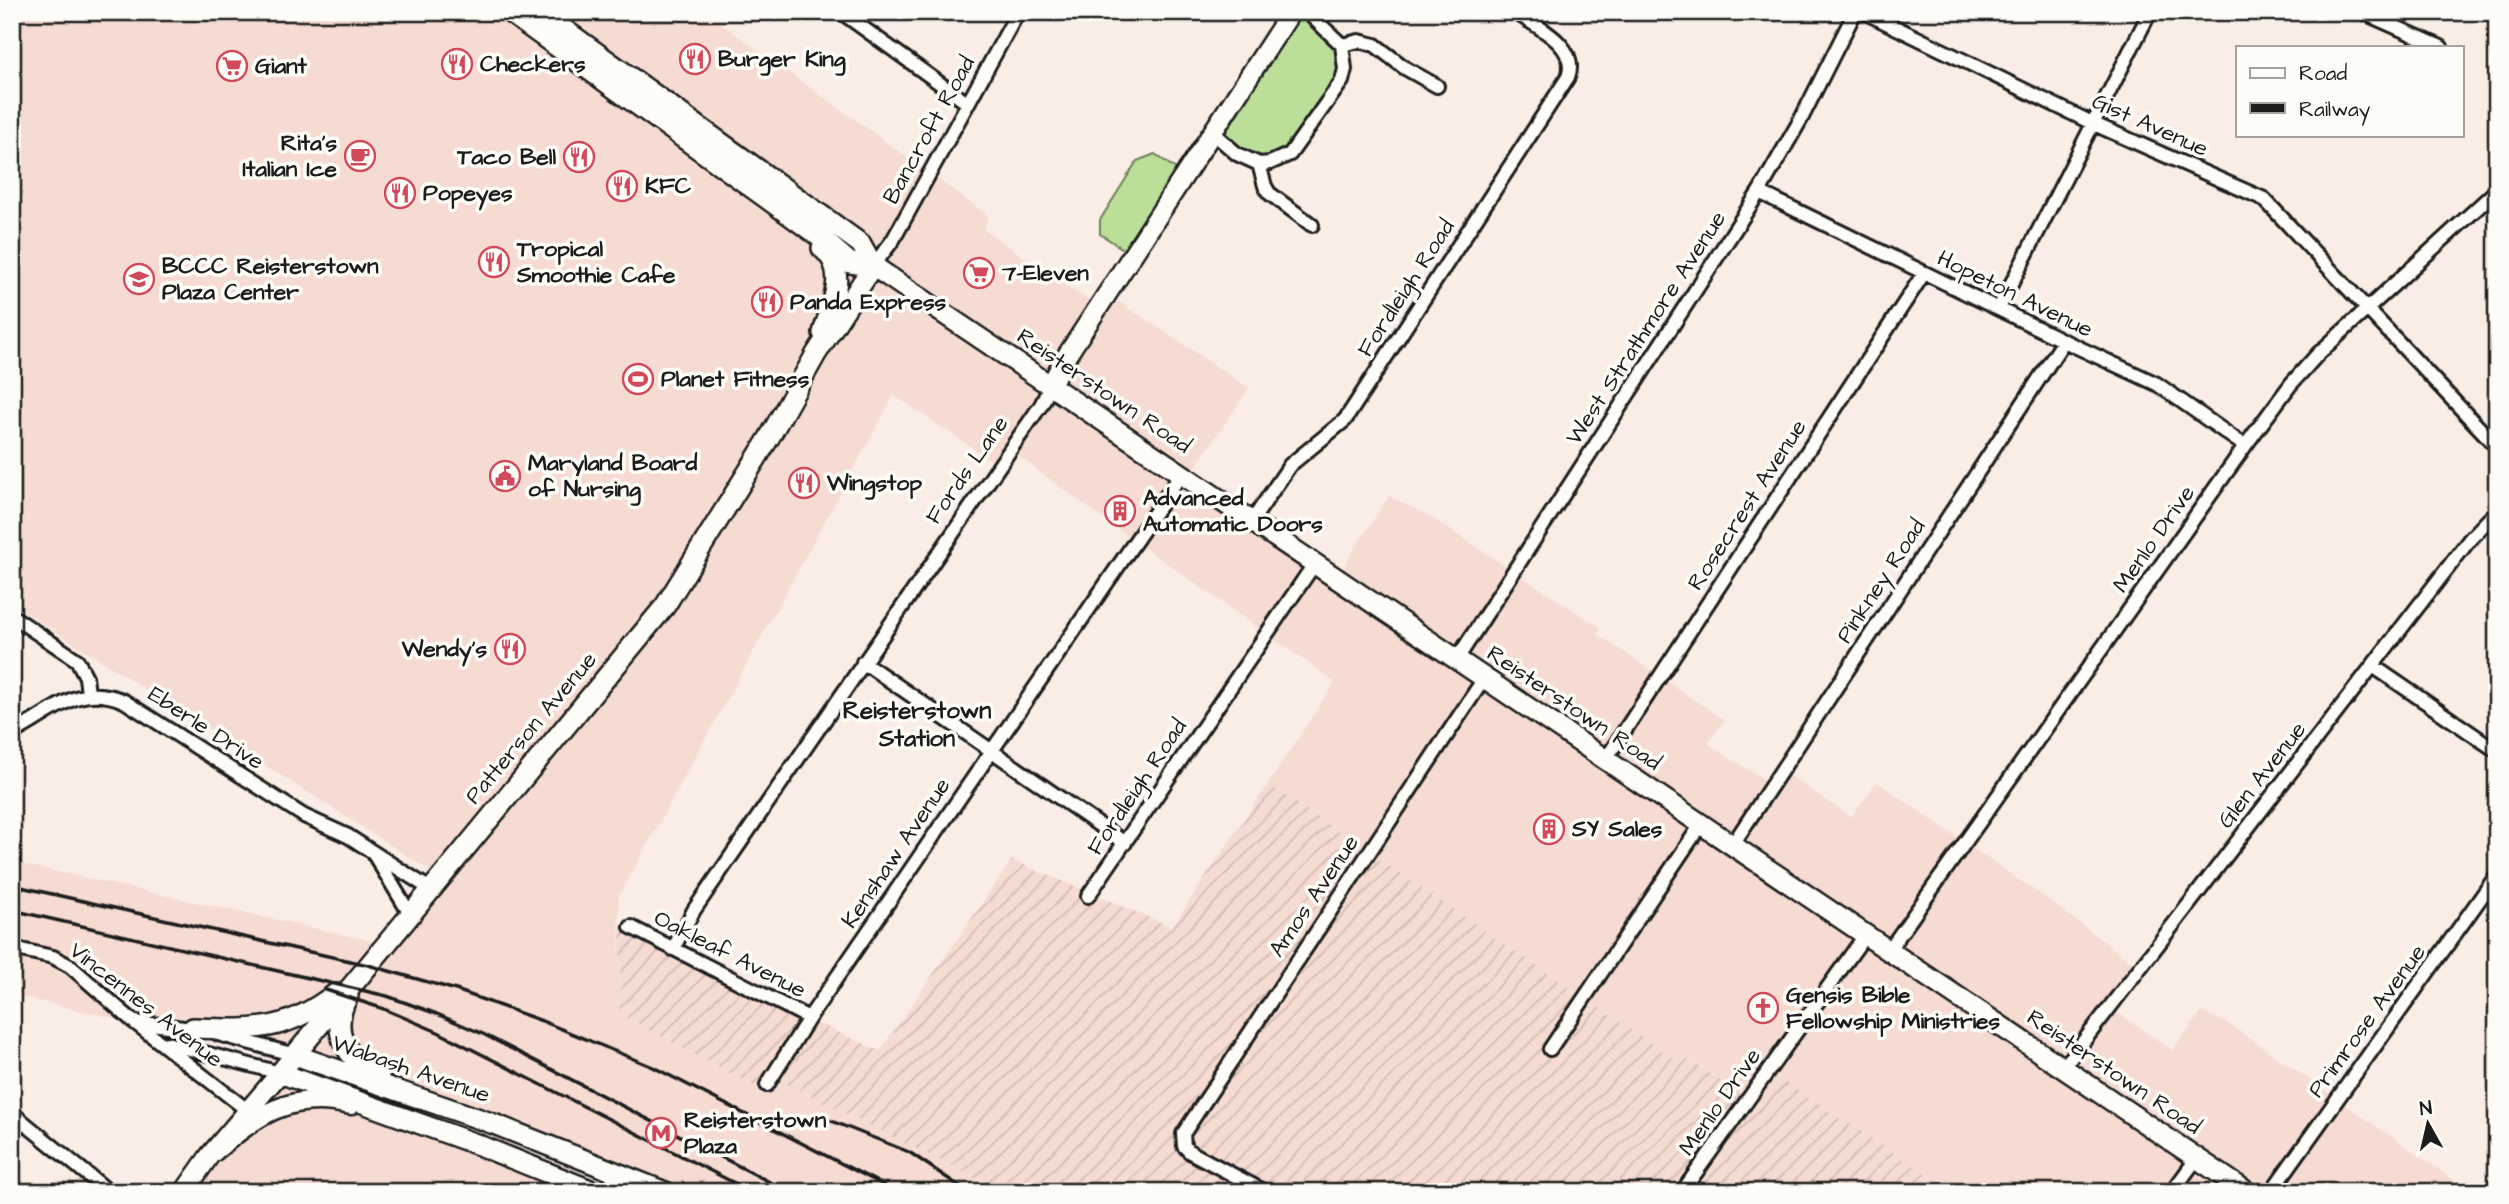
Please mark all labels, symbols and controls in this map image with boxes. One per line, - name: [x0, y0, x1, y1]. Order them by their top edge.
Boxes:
- restaurant icon: Burger King: [678, 42, 712, 76]
- place label: Burger King: [718, 43, 846, 76]
- legend: [2236, 46, 2464, 136]
- restaurant icon: Checkers: [440, 47, 474, 81]
- place label: Checkers: [480, 48, 586, 80]
- supermarket icon: Giant: [215, 49, 249, 83]
- place label: Giant: [255, 50, 308, 82]
- street label: Bancroft Road: [875, 50, 983, 210]
- text: Road: [2299, 59, 2347, 88]
- street label: Gist Avenue: [2087, 85, 2213, 165]
- text: Railway: [2299, 95, 2371, 126]
- place label: Rita's Italian Ice: [243, 127, 338, 185]
- cafe icon: Rita's Italian Ice: [343, 139, 377, 173]
- restaurant icon: Taco Bell: [562, 140, 596, 174]
- place label: Taco Bell: [456, 141, 556, 173]
- restaurant icon: KFC: [605, 169, 639, 203]
- place label: KFC: [645, 170, 692, 202]
- restaurant icon: Popeyes: [383, 176, 417, 210]
- place label: Popeyes: [423, 177, 513, 211]
- street label: West Strathmore Avenue: [1558, 205, 1734, 451]
- street label: Fordleigh Road: [1350, 213, 1463, 364]
- place label: Tropical Smoothie Cafe: [516, 233, 676, 291]
- street label: Hopeton Avenue: [1932, 242, 2098, 346]
- restaurant icon: Tropical Smoothie Cafe: [477, 245, 511, 279]
- place label: BCCC Reisterstown Plaza Center: [162, 250, 379, 308]
- supermarket icon: 7-Eleven: [962, 256, 996, 290]
- place label: 7-Eleven: [1001, 257, 1089, 289]
- school or university icon: BCCC Reisterstown Plaza Center: [122, 262, 156, 296]
- restaurant icon: Panda Express: [750, 285, 784, 319]
- place label: Panda Express: [790, 286, 946, 318]
- street label: Reisterstown Road: [1010, 321, 1198, 461]
- sports icon: Planet Fitness: [621, 362, 655, 396]
- place label: Planet Fitness: [661, 363, 810, 395]
- street label: Fords Lane: [918, 409, 1016, 531]
- street label: Rosecrest Avenue: [1680, 413, 1814, 597]
- place label: Maryland Board of Nursing: [528, 447, 698, 506]
- public building icon: Maryland Board of Nursing: [488, 459, 522, 493]
- restaurant icon: Wingstop: [787, 466, 821, 500]
- place label: Wingstop: [826, 467, 922, 500]
- street label: Menlo Drive: [2105, 479, 2203, 599]
- place label: Advanced Automatic Doors: [1143, 482, 1323, 540]
- building icon: Advanced Automatic Doors: [1103, 494, 1137, 528]
- street label: Pinkney Road: [1829, 512, 1934, 650]
- restaurant icon: Wendy's: [493, 632, 527, 666]
- place label: Wendy's: [401, 633, 487, 667]
- street label: Reisterstown Road: [1480, 638, 1668, 778]
- street label: Patterson Avenue: [458, 645, 604, 811]
- street label: Eberle Drive: [142, 679, 270, 777]
- district label: Reisterstown Station: [843, 694, 991, 756]
- street label: Fordleigh Road: [1080, 712, 1195, 862]
- street label: Glen Avenue: [2210, 715, 2314, 835]
- street label: Kenshaw Avenue: [834, 771, 958, 935]
- building icon: SY Sales: [1532, 812, 1566, 846]
- place label: SY Sales: [1571, 813, 1663, 845]
- street label: Amos Avenue: [1261, 829, 1367, 963]
- street label: Oakleaf Avenue: [649, 902, 811, 1006]
- street label: Vincennes Avenue: [62, 935, 230, 1075]
- street label: Primrose Avenue: [2300, 938, 2434, 1104]
- place label: Gensis Bible Fellowship Ministries: [1786, 979, 2001, 1037]
- church icon: Gensis Bible Fellowship Ministries: [1746, 991, 1780, 1025]
- street label: Reisterstown Road: [2020, 1002, 2208, 1142]
- street label: Wabash Avenue: [328, 1027, 494, 1111]
- street label: Menlo Drive: [1671, 1042, 1769, 1162]
- north arrow: [2394, 1088, 2464, 1158]
- text: N: [2418, 1094, 2434, 1123]
- place label: Reisterstown Plaza: [684, 1104, 827, 1162]
- metro station icon: Reisterstown Plaza: [644, 1116, 678, 1150]

